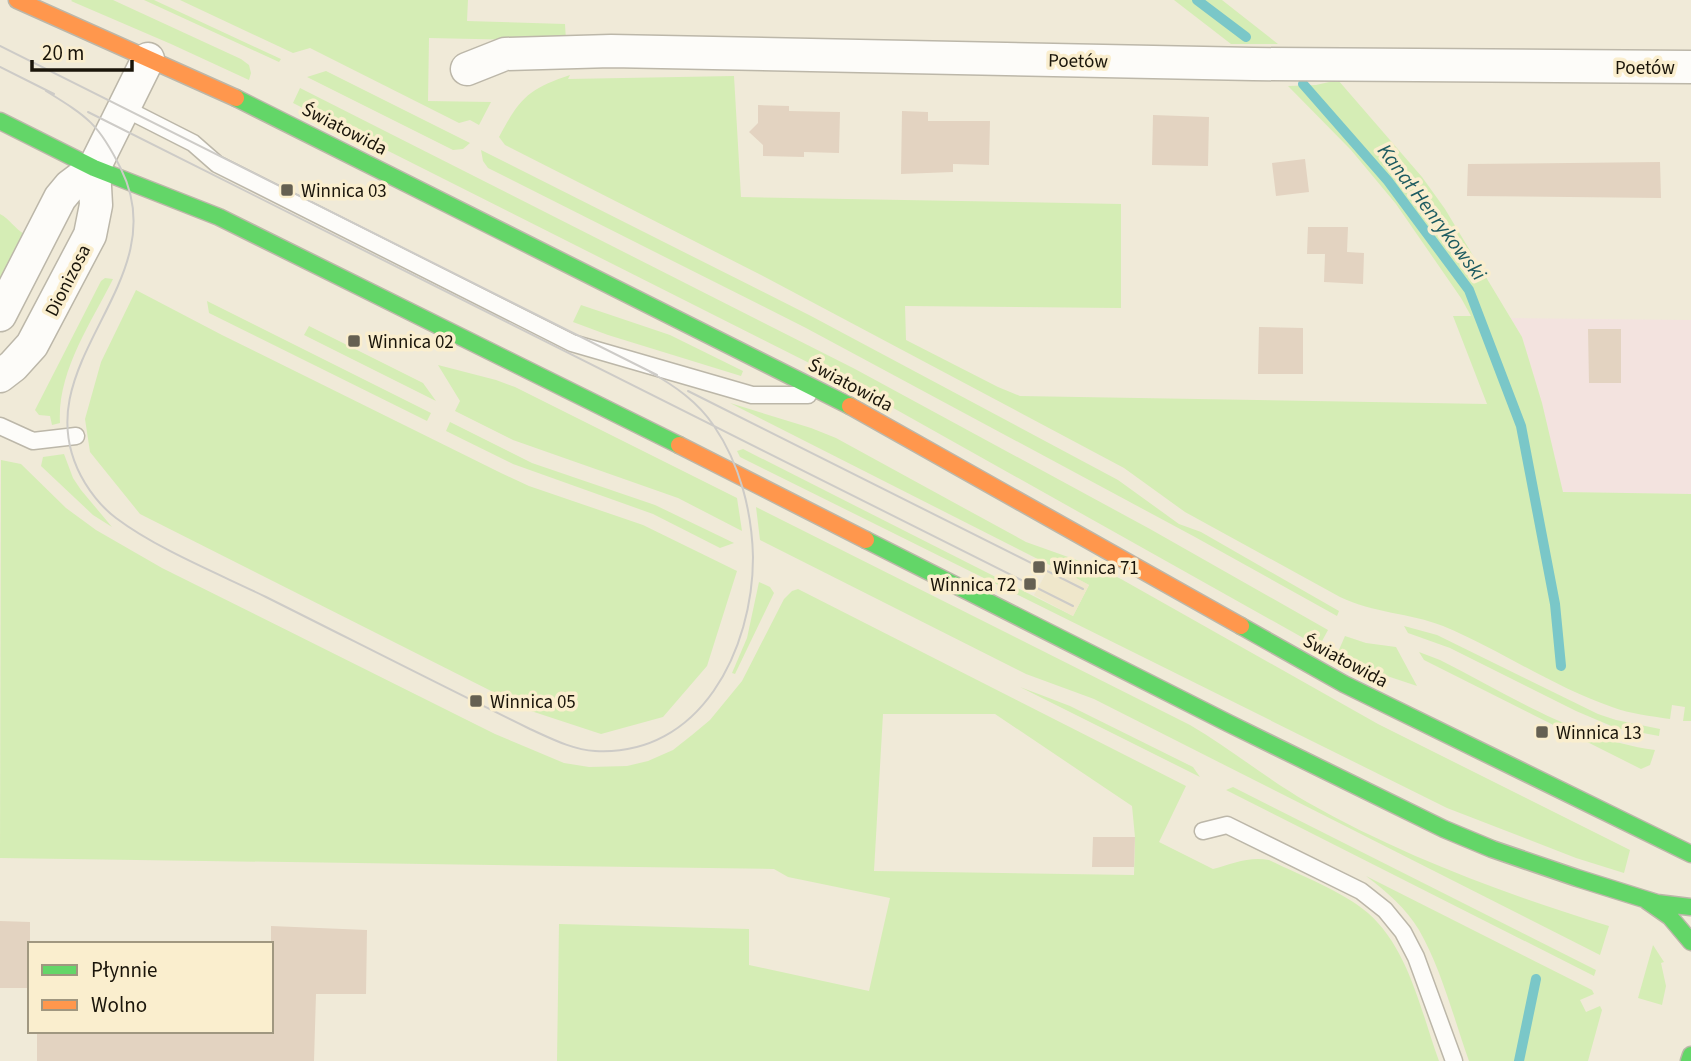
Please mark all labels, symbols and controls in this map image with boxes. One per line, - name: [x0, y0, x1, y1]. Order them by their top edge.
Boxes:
- scale bar: [32, 28, 131, 72]
- text: 20 m: [42, 38, 84, 68]
- street label: Poetów: [1048, 47, 1108, 76]
- street label: Poetów: [1615, 55, 1675, 82]
- street label: Światowida: [297, 96, 392, 162]
- water label: Kanał Henrykowski: [1370, 137, 1494, 288]
- place label: Winnica 03: [301, 178, 387, 205]
- marker: Winnica 03: [279, 182, 295, 198]
- street label: Dionizosa: [39, 240, 98, 321]
- place label: Winnica 02: [368, 329, 454, 356]
- marker: Winnica 02: [346, 333, 362, 349]
- street label: Światowida: [803, 352, 898, 419]
- place label: Winnica 71: [1053, 555, 1139, 582]
- marker: Winnica 71: [1031, 559, 1047, 575]
- place label: Winnica 72: [930, 572, 1016, 599]
- marker: Winnica 72: [1022, 576, 1038, 592]
- street label: Światowida: [1298, 628, 1393, 695]
- place label: Winnica 05: [490, 689, 576, 716]
- marker: Winnica 05: [468, 693, 484, 709]
- place label: Winnica 13: [1556, 720, 1642, 747]
- marker: Winnica 13: [1534, 724, 1550, 740]
- legend: [28, 942, 273, 1033]
- text: Płynnie: [91, 955, 158, 985]
- text: Wolno: [91, 990, 147, 1020]

